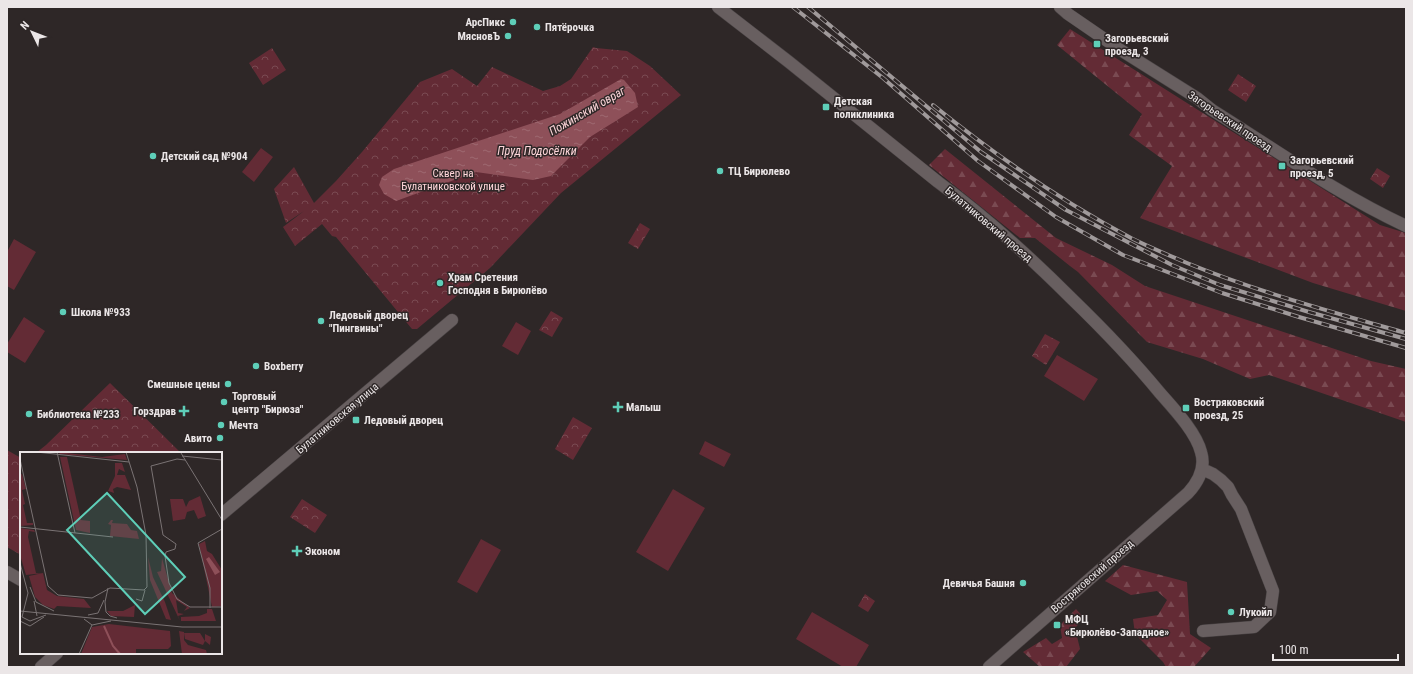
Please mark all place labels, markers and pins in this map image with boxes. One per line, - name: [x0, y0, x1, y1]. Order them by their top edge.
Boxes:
- place label: АрсПикс: [465, 16, 505, 29]
- marker: АрсПикс: [508, 17, 518, 27]
- place label: Пятёрочка: [545, 21, 594, 34]
- marker: Пятёрочка: [532, 22, 542, 32]
- place label: МясновЪ: [457, 30, 501, 43]
- marker: МясновЪ: [503, 31, 513, 41]
- place label: Загорьевский проезд, 3: [1105, 32, 1169, 58]
- marker: Загорьевский проезд, 3: [1092, 39, 1102, 49]
- place label: Детская поликлиника: [834, 95, 894, 121]
- marker: Детская поликлиника: [821, 102, 831, 112]
- place label: Детский сад №904: [161, 150, 248, 163]
- marker: Детский сад №904: [148, 151, 158, 161]
- place label: Загорьевский проезд, 5: [1290, 154, 1354, 180]
- marker: Загорьевский проезд, 5: [1277, 161, 1287, 171]
- place label: ТЦ Бирюлево: [728, 165, 790, 178]
- marker: ТЦ Бирюлево: [715, 166, 725, 176]
- place label: Храм Сретения Господня в Бирюлёво: [448, 271, 548, 297]
- marker: Храм Сретения Господня в Бирюлёво: [435, 278, 445, 288]
- place label: Школа №933: [71, 306, 131, 319]
- marker: Школа №933: [58, 307, 68, 317]
- place label: Ледовый дворец "Пингвины": [329, 309, 408, 335]
- marker: Ледовый дворец "Пингвины": [316, 316, 326, 326]
- place label: Boxberry: [264, 360, 304, 373]
- marker: Boxberry: [251, 361, 261, 371]
- place label: Смешные цены: [147, 378, 220, 391]
- marker: Смешные цены: [223, 379, 233, 389]
- place label: Торговый центр "Бирюза": [232, 390, 304, 416]
- place label: Востряковский проезд, 25: [1194, 396, 1264, 422]
- marker: Торговый центр "Бирюза": [219, 397, 229, 407]
- place label: Малыш: [626, 401, 661, 414]
- marker: Малыш: [613, 402, 623, 412]
- marker: Востряковский проезд, 25: [1181, 403, 1191, 413]
- place label: Горздрав: [133, 405, 177, 418]
- marker: Горздрав: [179, 406, 189, 416]
- place label: Библиотека №233: [37, 408, 120, 421]
- marker: Библиотека №233: [24, 409, 34, 419]
- place label: Ледовый дворец: [364, 414, 443, 427]
- marker: Ледовый дворец: [351, 415, 361, 425]
- place label: Мечта: [229, 419, 258, 432]
- marker: Мечта: [216, 420, 226, 430]
- place label: Авито: [184, 432, 213, 445]
- marker: Авито: [215, 433, 225, 443]
- place label: Эконом: [305, 545, 340, 558]
- marker: Эконом: [292, 546, 302, 556]
- place label: Девичья Башня: [943, 577, 1015, 590]
- marker: Девичья Башня: [1018, 578, 1028, 588]
- place label: Лукойл: [1239, 606, 1272, 619]
- marker: Лукойл: [1226, 607, 1236, 617]
- place label: МФЦ «Бирюлёво-Западное»: [1065, 613, 1169, 639]
- marker: МФЦ «Бирюлёво-Западное»: [1052, 620, 1062, 630]

